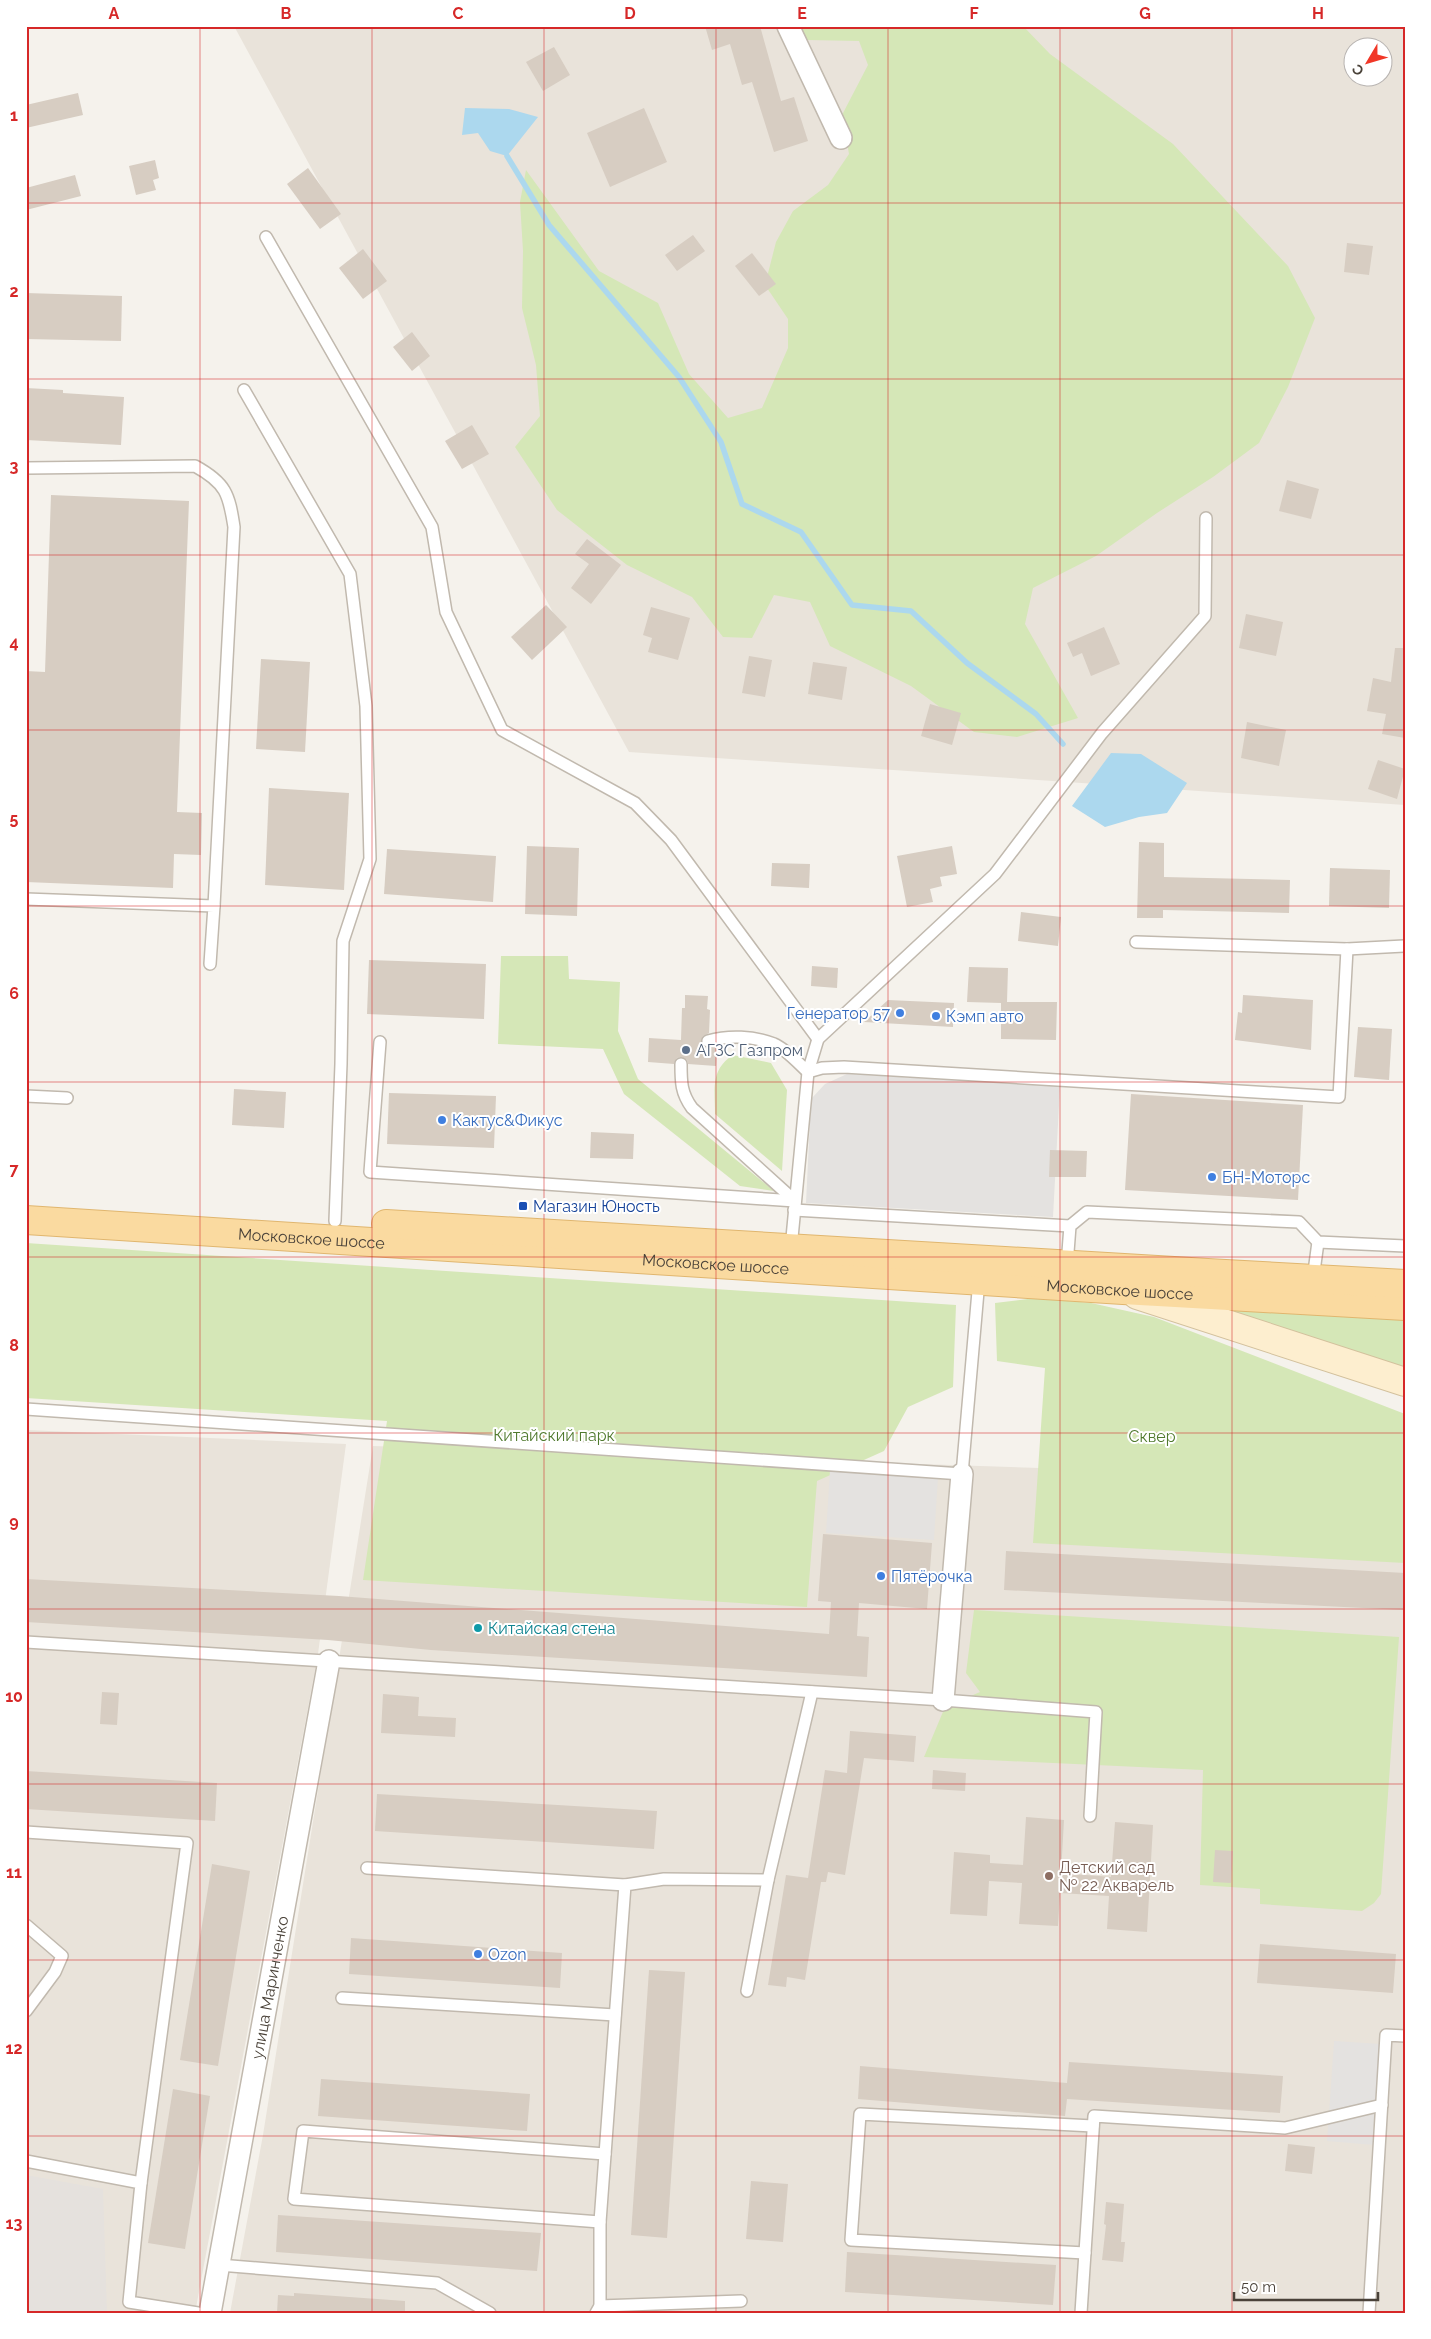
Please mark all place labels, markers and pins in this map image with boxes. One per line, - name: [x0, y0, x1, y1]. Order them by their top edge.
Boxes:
- place label: Генератор 57: [787, 1004, 890, 1023]
- marker: Генератор 57: [894, 1007, 906, 1019]
- place label: Кэмп авто: [946, 1007, 1024, 1026]
- marker: Кэмп авто: [930, 1010, 942, 1022]
- place label: АГЗС Газпром: [696, 1041, 803, 1060]
- marker: АГЗС Газпром: [680, 1044, 692, 1056]
- place label: Кактус&Фикус: [452, 1111, 563, 1130]
- marker: Кактус&Фикус: [436, 1114, 448, 1126]
- place label: БН-Моторс: [1222, 1168, 1310, 1187]
- marker: БН-Моторс: [1206, 1171, 1218, 1183]
- place label: Магазин Юность: [533, 1197, 660, 1216]
- marker: Магазин Юность: [517, 1200, 529, 1212]
- place label: Пятёрочка: [891, 1567, 972, 1586]
- marker: Пятёрочка: [875, 1570, 887, 1582]
- place label: Китайская стена: [488, 1619, 615, 1638]
- marker: Китайская стена: [472, 1622, 484, 1634]
- place label: Детский сад № 22 Акварель: [1059, 1858, 1174, 1895]
- marker: Детский сад № 22 Акварель: [1043, 1870, 1055, 1882]
- place label: Ozon: [488, 1945, 527, 1964]
- marker: Ozon: [472, 1948, 484, 1960]

